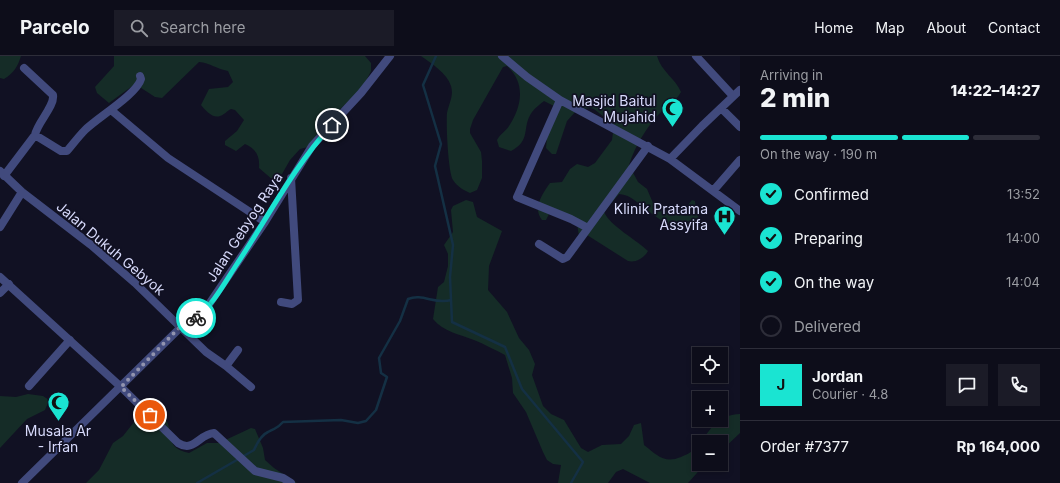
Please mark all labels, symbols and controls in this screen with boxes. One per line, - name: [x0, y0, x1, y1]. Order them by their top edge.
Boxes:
- search box: [114, 10, 394, 46]
- text: Parcelo: [20, 16, 90, 39]
- icon: search: [128, 17, 150, 39]
- text: Search here: [160, 18, 245, 37]
- text: Home: [814, 19, 853, 36]
- text: Map: [875, 19, 905, 36]
- text: About: [927, 19, 966, 36]
- text: Contact: [988, 19, 1040, 36]
- text: Arriving in: [760, 67, 823, 83]
- text: 14:22–14:27: [951, 81, 1040, 100]
- text: 2 min: [760, 82, 830, 113]
- place label: Masjid Baitul Mujahid: [572, 92, 656, 125]
- mosque icon: Masjid Baitul Mujahid: [659, 95, 685, 128]
- pin: [315, 108, 349, 142]
- icon: home: [321, 114, 343, 136]
- text: On the way · 190 m: [760, 146, 877, 162]
- street label: Jalan Gebyog Raya: [202, 169, 286, 285]
- icon: check: [760, 183, 782, 205]
- text: Confirmed: [794, 185, 869, 204]
- text: 13:52: [1007, 186, 1040, 202]
- street label: Jalan Dukuh Gebyok: [53, 198, 169, 299]
- place label: Klinik Pratama Assyifa: [614, 200, 708, 233]
- hospital icon: Klinik Pratama Assyifa: [711, 203, 737, 236]
- icon: check: [760, 227, 782, 249]
- text: Preparing: [794, 229, 863, 248]
- text: 14:00: [1006, 230, 1040, 246]
- icon: check: [760, 271, 782, 293]
- text: On the way: [794, 273, 874, 292]
- text: 14:04: [1006, 274, 1040, 290]
- courier: [176, 298, 216, 338]
- icon: bike: [185, 307, 207, 329]
- text: Delivered: [794, 317, 861, 336]
- map controls: [692, 347, 728, 471]
- button: locate: [692, 347, 728, 383]
- button: chat: [946, 364, 988, 406]
- button: phone: [998, 364, 1040, 406]
- text: Jordan: [812, 367, 863, 386]
- text: J: [777, 375, 785, 394]
- text: Courier · 4.8: [812, 386, 888, 402]
- mosque icon: Musala Ar - Irfan: [45, 389, 71, 422]
- button: +: [692, 391, 728, 427]
- pin: [133, 398, 167, 432]
- icon: bag: [139, 404, 161, 426]
- place label: Musala Ar - Irfan: [25, 422, 91, 455]
- button: −: [692, 435, 728, 471]
- text: Order #7377: [760, 437, 849, 456]
- text: Rp 164,000: [956, 437, 1040, 456]

